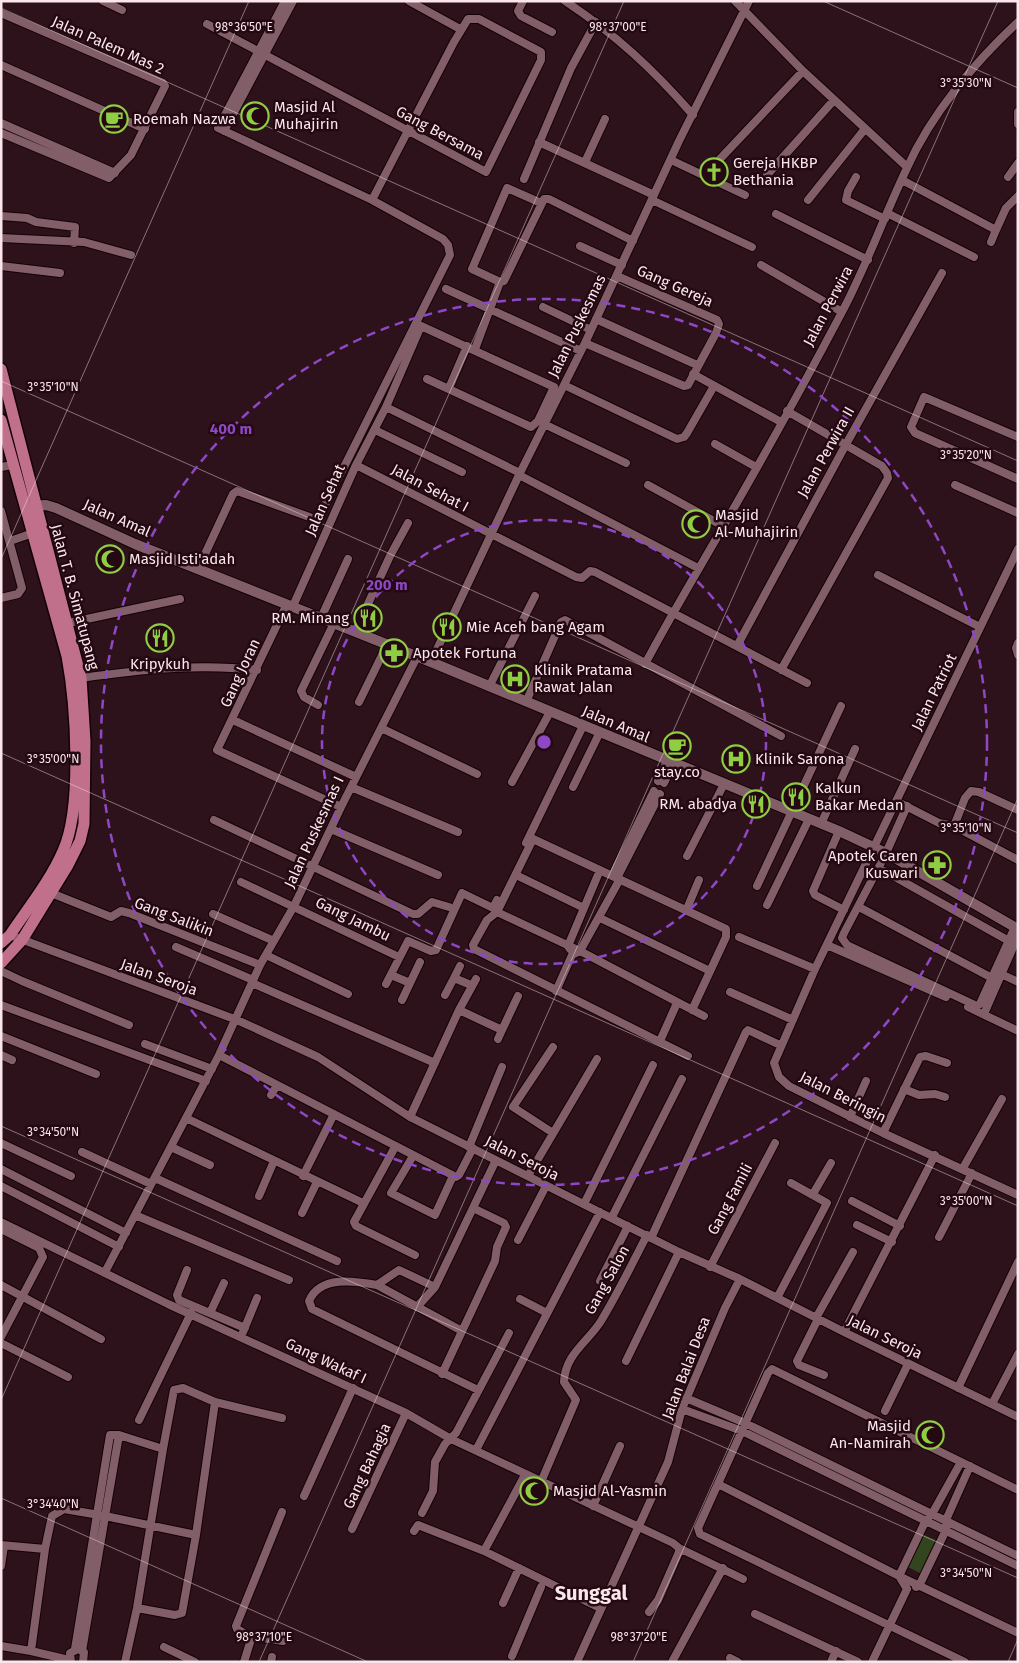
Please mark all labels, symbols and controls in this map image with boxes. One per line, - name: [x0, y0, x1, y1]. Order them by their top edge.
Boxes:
- street label: Jalan Palem Mas 2: [49, 12, 167, 78]
- text: 98°36'50"E: [215, 20, 273, 34]
- text: 98°37'00"E: [589, 20, 647, 34]
- text: 3°35'30"N: [940, 76, 992, 90]
- place label: Masjid Al Muhajirin: [274, 98, 338, 133]
- mosque icon: Masjid Al Muhajirin: [240, 101, 270, 131]
- street label: Gang Bersama: [393, 102, 487, 164]
- cafe icon: Roemah Nazwa: [99, 104, 129, 134]
- place label: Roemah Nazwa: [133, 110, 236, 128]
- place label: Gereja HKBP Bethania: [733, 154, 818, 189]
- church icon: Gereja HKBP Bethania: [699, 157, 729, 187]
- street label: Gang Gereja: [634, 261, 716, 311]
- street label: Jalan Perwira: [799, 263, 857, 349]
- street label: Jalan Puskesmas: [544, 272, 610, 380]
- text: 3°35'10"N: [27, 380, 79, 394]
- street label: Jalan Perwira II: [794, 403, 858, 501]
- text: 400 m: [210, 420, 252, 438]
- text: 3°35'20"N: [940, 448, 992, 462]
- street label: Jalan Sehat I: [388, 460, 472, 516]
- street label: Jalan Sehat: [301, 461, 349, 539]
- street label: Jalan Amal: [81, 495, 154, 541]
- place label: Masjid Al-Muhajirin: [715, 506, 798, 541]
- mosque icon: Masjid Al-Muhajirin: [681, 509, 711, 539]
- street label: Jalan T. B. Simatupang: [47, 522, 103, 672]
- mosque icon: Masjid Isti'adah: [95, 544, 125, 574]
- place label: Masjid Isti'adah: [129, 550, 235, 568]
- text: 200 m: [366, 576, 408, 594]
- restaurant icon: RM. Minang: [353, 603, 383, 633]
- place label: RM. Minang: [271, 609, 349, 627]
- restaurant icon: Mie Aceh bang Agam: [432, 612, 462, 642]
- place label: Mie Aceh bang Agam: [466, 618, 605, 636]
- restaurant icon: Kripykuh: [145, 623, 175, 653]
- street label: Gang Joran: [216, 636, 264, 710]
- pharmacy icon: Apotek Fortuna: [379, 638, 409, 668]
- place label: Apotek Fortuna: [413, 644, 517, 662]
- street label: Jalan Patriot: [908, 650, 961, 733]
- place label: Kripykuh: [130, 655, 190, 673]
- place label: Klinik Pratama Rawat Jalan: [534, 661, 632, 696]
- hospital icon: Klinik Pratama Rawat Jalan: [500, 664, 530, 694]
- street label: Jalan Amal: [579, 702, 653, 747]
- cafe icon: stay.co: [662, 731, 692, 761]
- centre of rings: [535, 733, 553, 751]
- hospital icon: Klinik Sarona: [721, 744, 751, 774]
- place label: Klinik Sarona: [755, 750, 845, 768]
- text: 3°35'00"N: [27, 752, 79, 766]
- place label: stay.co: [654, 763, 700, 781]
- street label: Jalan Puskesmas I: [280, 773, 348, 891]
- place label: Kalkun Bakar Medan: [815, 779, 903, 814]
- restaurant icon: Kalkun Bakar Medan: [781, 782, 811, 812]
- restaurant icon: RM. abadya: [741, 789, 771, 819]
- place label: RM. abadya: [659, 795, 737, 813]
- text: 3°35'10"N: [940, 821, 992, 835]
- place label: Apotek Caren Kuswari: [828, 847, 918, 882]
- pharmacy icon: Apotek Caren Kuswari: [922, 850, 952, 880]
- street label: Gang Jambu: [312, 893, 394, 945]
- street label: Gang Salikin: [132, 894, 216, 940]
- street label: Jalan Seroja: [118, 955, 200, 999]
- street label: Jalan Beringin: [797, 1067, 889, 1127]
- text: 3°34'50"N: [27, 1125, 79, 1139]
- street label: Jalan Seroja: [482, 1132, 562, 1184]
- street label: Gang Famili: [704, 1160, 756, 1238]
- text: 3°35'00"N: [940, 1194, 992, 1208]
- street label: Gang Salon: [581, 1242, 633, 1318]
- street label: Jalan Seroja: [845, 1311, 925, 1363]
- street label: Jalan Balai Desa: [658, 1314, 714, 1422]
- street label: Gang Wakaf I: [283, 1334, 369, 1388]
- place label: Masjid An-Namirah: [830, 1417, 911, 1452]
- street label: Gang Bahagia: [339, 1420, 395, 1512]
- mosque icon: Masjid An-Namirah: [915, 1420, 945, 1450]
- mosque icon: Masjid Al-Yasmin: [519, 1476, 549, 1506]
- place label: Masjid Al-Yasmin: [553, 1482, 667, 1500]
- text: 3°34'40"N: [27, 1497, 79, 1511]
- text: 3°34'50"N: [940, 1566, 992, 1580]
- district label: Sunggal: [555, 1581, 627, 1605]
- text: 98°37'10"E: [236, 1630, 292, 1644]
- text: 98°37'20"E: [611, 1630, 667, 1644]

